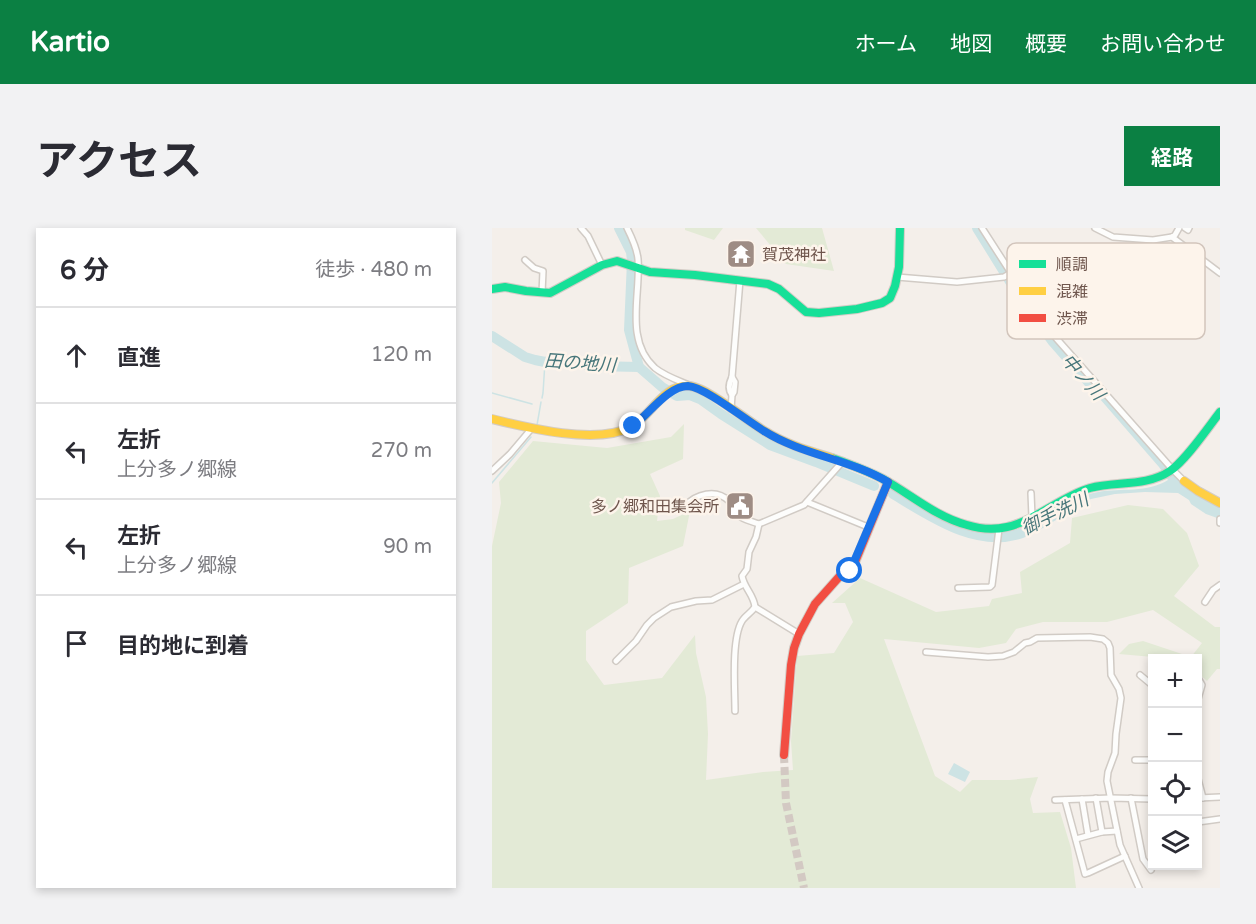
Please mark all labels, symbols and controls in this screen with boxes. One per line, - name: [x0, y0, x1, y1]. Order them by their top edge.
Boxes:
- text: Kartio: [30, 25, 110, 59]
- text: ホーム: [855, 32, 917, 57]
- text: 地図: [950, 32, 992, 57]
- text: 概要: [1025, 32, 1067, 57]
- text: お問い合わせ: [1100, 32, 1226, 57]
- button: 経路: [1124, 126, 1220, 186]
- text: アクセス: [36, 136, 202, 187]
- temple icon: 賀茂神社: [725, 238, 757, 270]
- legend: [1007, 243, 1205, 339]
- place label: 賀茂神社: [762, 245, 826, 265]
- text: 6 分: [60, 255, 109, 286]
- text: 順調: [1056, 255, 1088, 275]
- text: 徒歩 · 480 m: [315, 258, 432, 282]
- text: 混雑: [1056, 282, 1088, 302]
- text: 渋滞: [1056, 309, 1088, 329]
- icon: ahead: [60, 339, 93, 372]
- text: 120 m: [371, 343, 432, 367]
- text: 直進: [117, 345, 161, 371]
- water label: 中ノ川: [1057, 349, 1110, 406]
- water label: 田の地川: [543, 350, 619, 377]
- route end: [619, 412, 645, 438]
- text: 左折: [117, 427, 161, 453]
- icon: left: [60, 435, 93, 468]
- text: 270 m: [371, 439, 432, 463]
- text: 上分多ノ郷線: [117, 458, 237, 482]
- water label: 御手洗川: [1018, 487, 1094, 540]
- public building icon: 多ノ郷和田集会所: [724, 490, 756, 522]
- place label: 多ノ郷和田集会所: [591, 497, 719, 517]
- text: 左折: [117, 523, 161, 549]
- icon: left: [60, 531, 93, 564]
- text: 90 m: [383, 535, 432, 559]
- text: 上分多ノ郷線: [117, 554, 237, 578]
- route start: [836, 557, 862, 583]
- icon: arrive: [60, 627, 93, 660]
- text: 目的地に到着: [117, 633, 249, 659]
- map controls: [1148, 654, 1202, 870]
- button: +: [1148, 654, 1202, 708]
- button: −: [1148, 708, 1202, 762]
- button: locate: [1148, 762, 1202, 816]
- button: layers: [1148, 816, 1202, 870]

